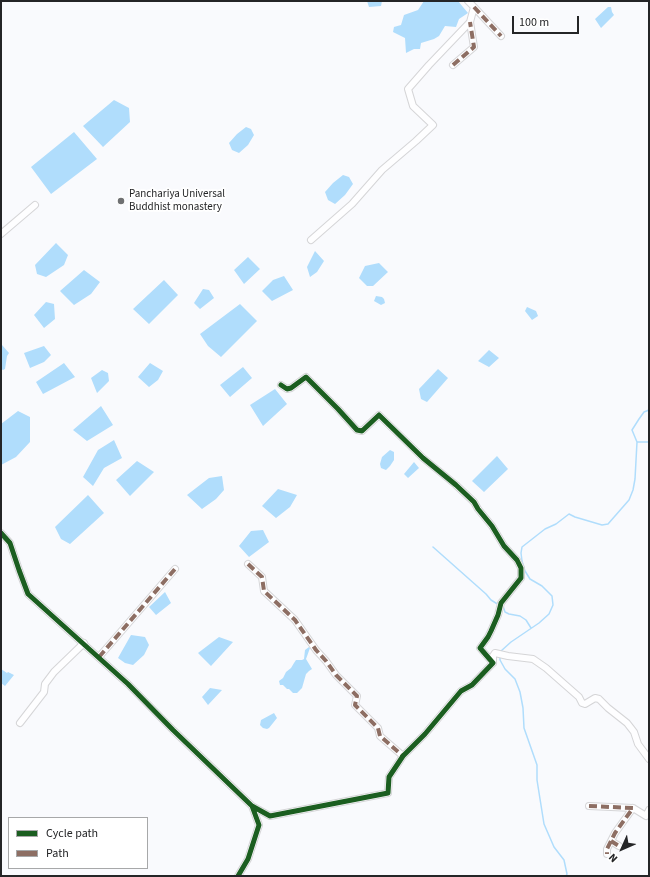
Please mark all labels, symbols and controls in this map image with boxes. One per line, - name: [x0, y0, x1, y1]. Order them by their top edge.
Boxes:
- scale bar: [514, 8, 581, 34]
- text: 100 m: [519, 14, 549, 31]
- place label: Panchariya Universal Buddhist monastery: [129, 188, 225, 214]
- marker: Panchariya Universal Buddhist monastery: [116, 196, 126, 206]
- legend: [8, 817, 148, 869]
- text: Cycle path: [46, 825, 98, 842]
- north arrow: [602, 829, 642, 869]
- text: Path: [46, 845, 69, 862]
- text: N: [605, 850, 621, 866]

